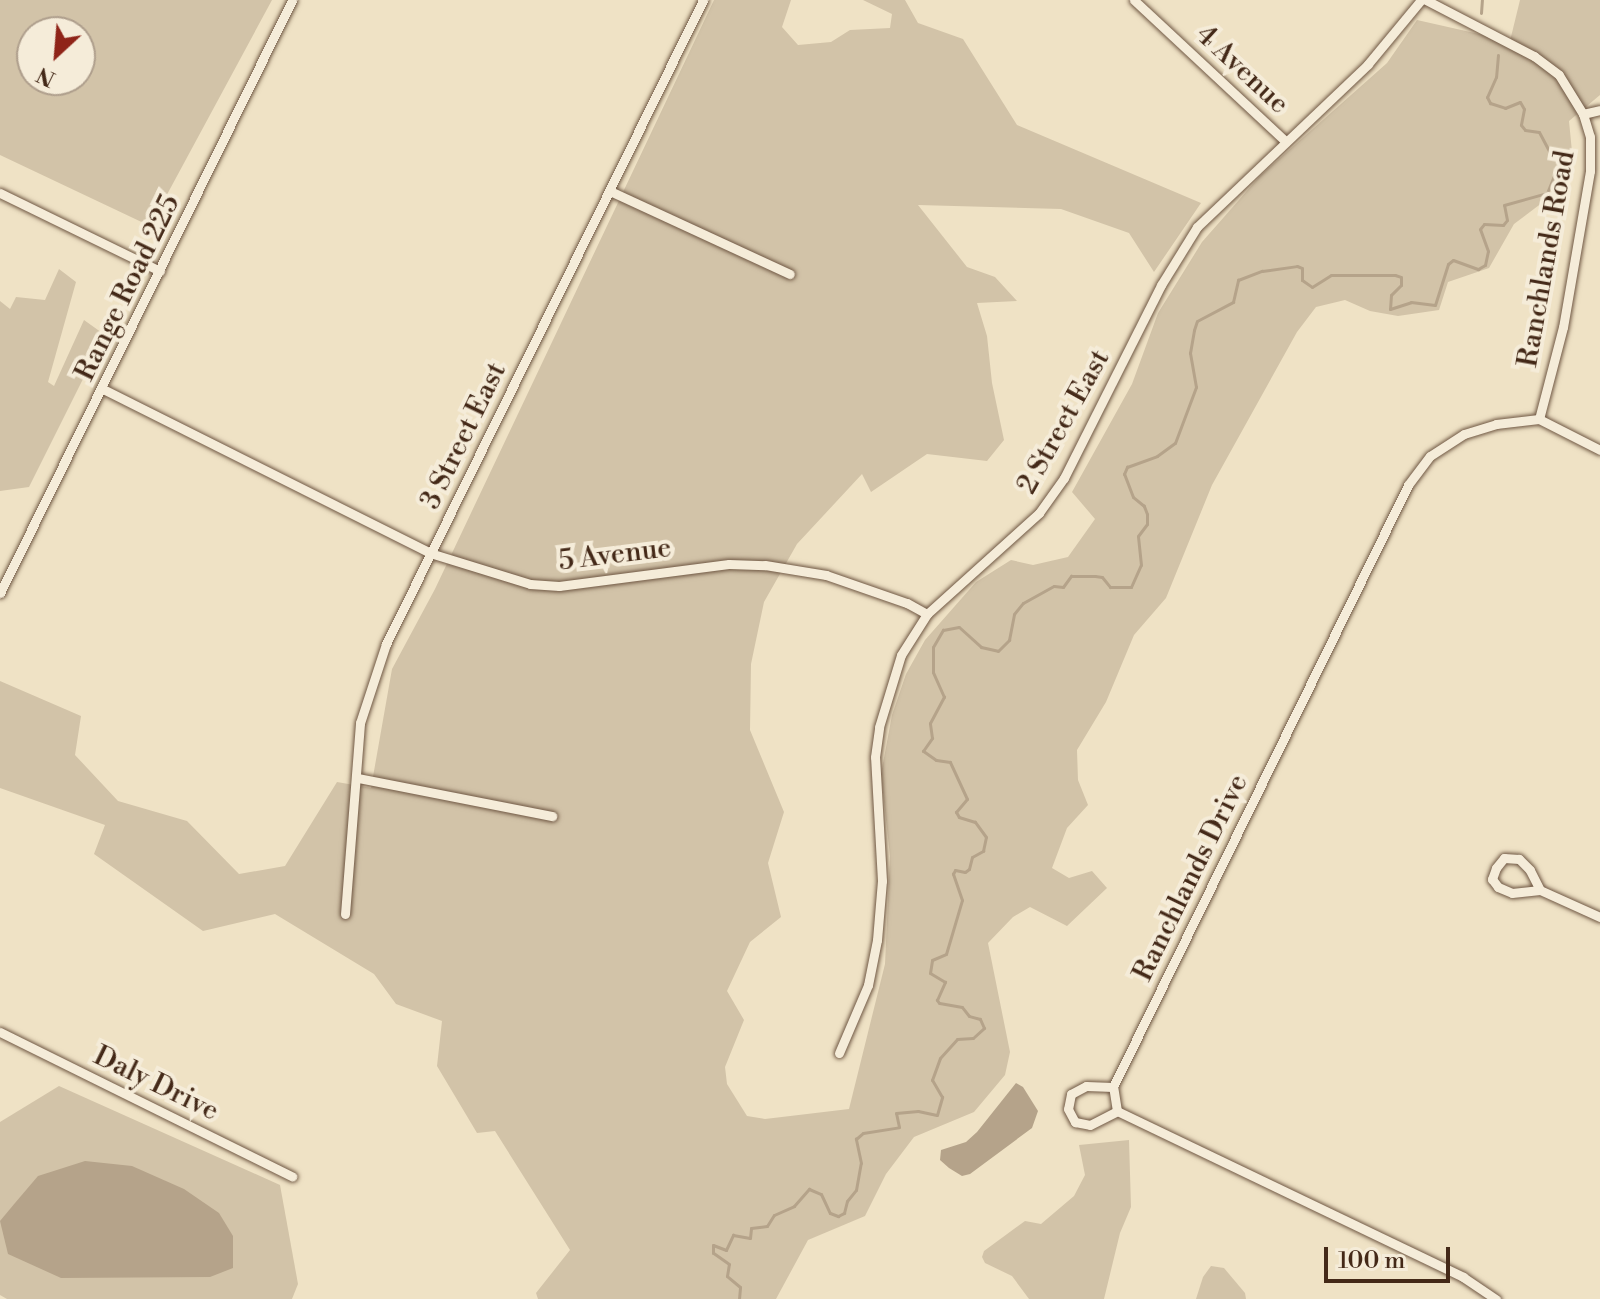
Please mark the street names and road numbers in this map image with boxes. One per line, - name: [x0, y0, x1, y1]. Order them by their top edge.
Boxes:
- street label: 4 Avenue: [1189, 19, 1295, 121]
- street label: Ranchlands Road: [1511, 148, 1583, 370]
- street label: Range Road 225: [68, 189, 188, 387]
- street label: 2 Street East: [1011, 344, 1117, 500]
- street label: 3 Street East: [414, 357, 514, 515]
- street label: 5 Avenue: [557, 531, 673, 579]
- street label: Ranchlands Drive: [1126, 769, 1256, 987]
- street label: Daly Drive: [88, 1039, 224, 1129]

